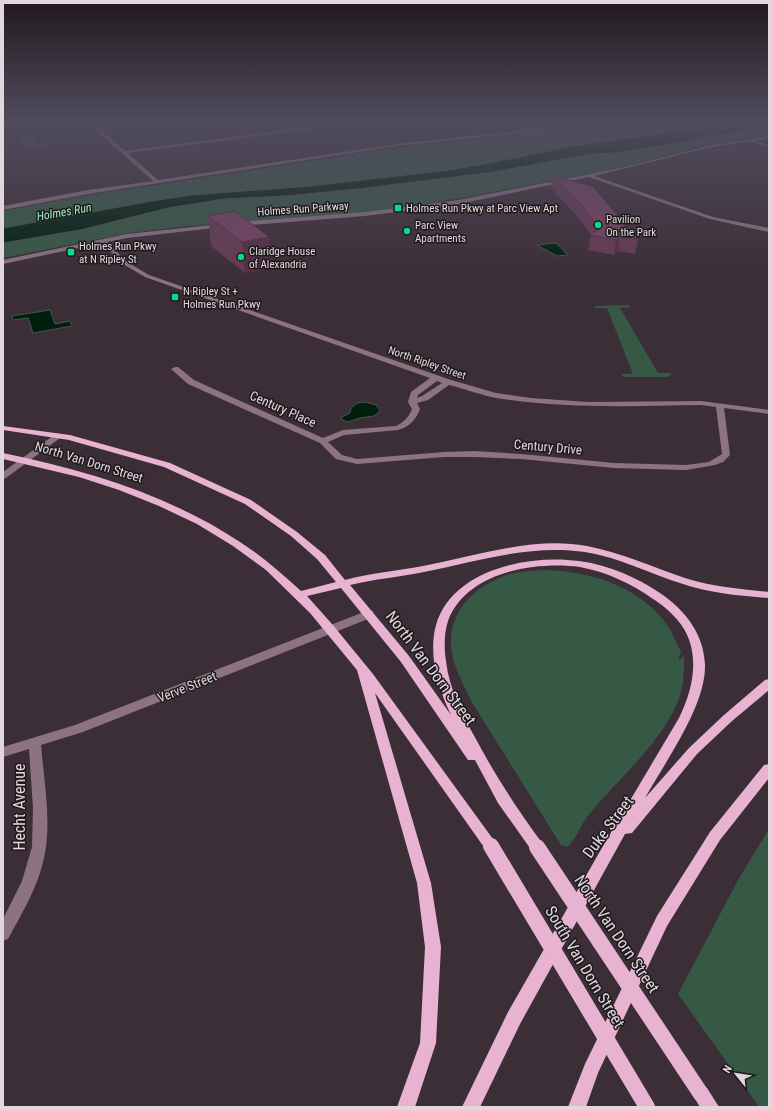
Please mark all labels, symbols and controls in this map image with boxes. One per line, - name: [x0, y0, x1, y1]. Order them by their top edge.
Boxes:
- street label: Holmes Run Parkway: [257, 199, 349, 219]
- water label: Holmes Run: [35, 200, 93, 224]
- place label: Holmes Run Pkwy at Parc View Apt: [406, 202, 558, 215]
- marker: Holmes Run Pkwy at Parc View Apt: [393, 203, 403, 213]
- place label: Pavilion On the Park: [606, 213, 656, 239]
- place label: Parc View Apartments: [415, 219, 466, 245]
- marker: Pavilion On the Park: [593, 220, 603, 230]
- marker: Parc View Apartments: [402, 226, 412, 236]
- place label: Holmes Run Pkwy at N Ripley St: [79, 240, 157, 266]
- place label: Claridge House of Alexandria: [249, 245, 315, 271]
- marker: Holmes Run Pkwy at N Ripley St: [66, 247, 76, 257]
- marker: Claridge House of Alexandria: [236, 252, 246, 262]
- place label: N Ripley St + Holmes Run Pkwy: [183, 285, 261, 311]
- marker: N Ripley St + Holmes Run Pkwy: [170, 292, 180, 302]
- street label: North Ripley Street: [386, 344, 468, 382]
- street label: Century Place: [248, 388, 318, 430]
- street label: Century Drive: [513, 437, 583, 457]
- street label: North Van Dorn Street: [33, 438, 145, 486]
- street label: North Van Dorn Street: [382, 607, 480, 729]
- street label: Verve Street: [155, 668, 219, 706]
- street label: Hecht Avenue: [10, 763, 29, 851]
- street label: Duke Street: [579, 792, 638, 862]
- street label: North Van Dorn Street: [571, 871, 664, 997]
- street label: South Van Dorn Street: [541, 903, 629, 1032]
- north arrow: [716, 1054, 756, 1094]
- text: N: [720, 1063, 735, 1075]

